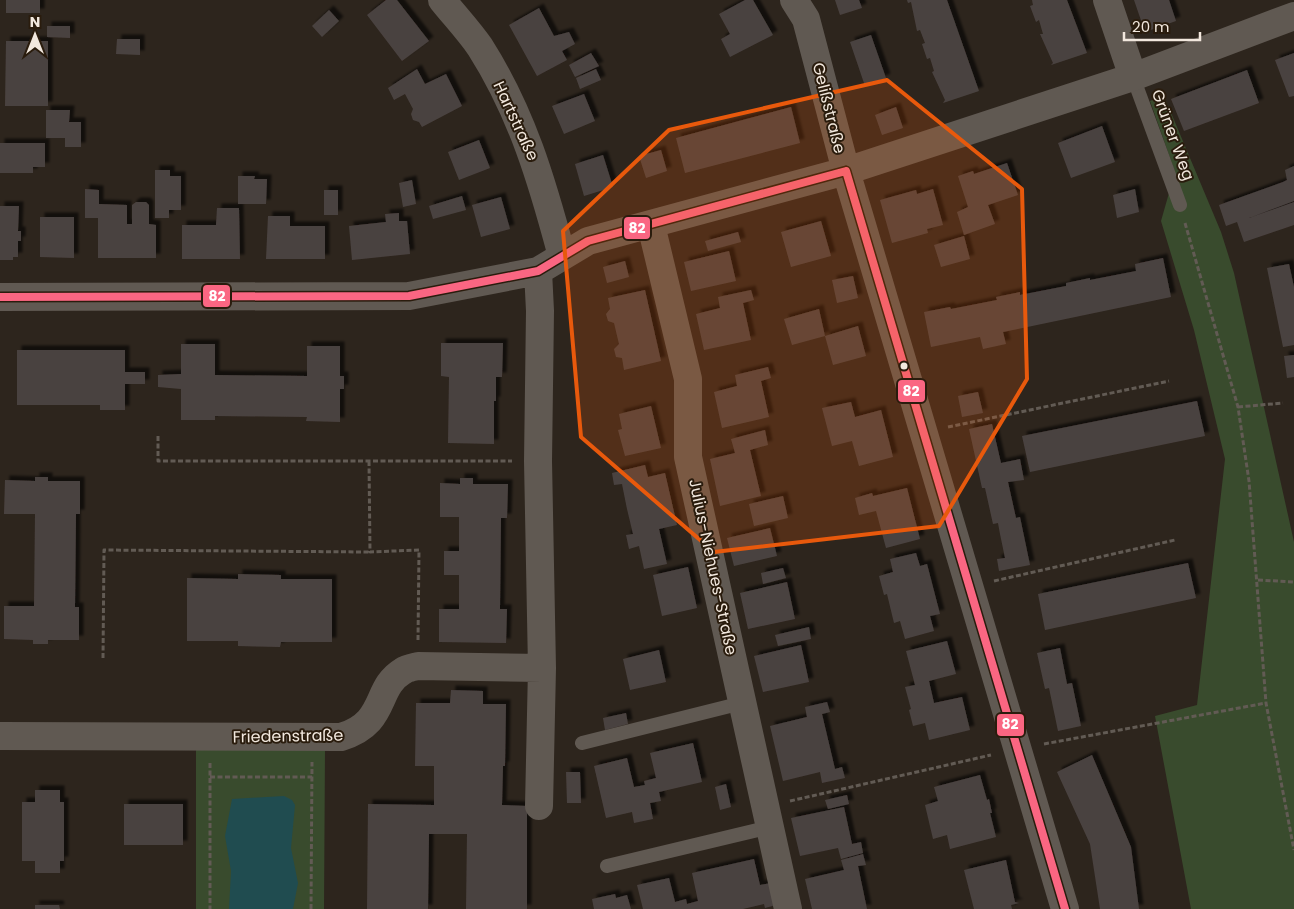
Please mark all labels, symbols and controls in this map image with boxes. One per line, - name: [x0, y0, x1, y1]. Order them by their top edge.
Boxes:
- north arrow: [10, 10, 60, 60]
- scale bar: [1124, 10, 1200, 42]
- text: N: [30, 12, 40, 32]
- text: 20 m: [1132, 16, 1170, 37]
- street label: Gelißstraße: [807, 60, 851, 156]
- street label: Hartstraße: [488, 77, 545, 165]
- street label: Grüner Weg: [1146, 86, 1200, 184]
- line badge: 82: [623, 216, 651, 240]
- text: 82: [628, 218, 646, 238]
- line badge: 82: [202, 284, 231, 308]
- text: 82: [208, 286, 226, 306]
- unlabelled marker: [899, 361, 909, 371]
- line badge: 82: [897, 379, 926, 403]
- text: 82: [902, 381, 920, 401]
- street label: Julius-Niehues-Straße: [683, 477, 743, 657]
- line badge: 82: [996, 713, 1025, 737]
- text: 82: [1001, 714, 1019, 734]
- street label: Friedenstraße: [232, 724, 344, 748]

